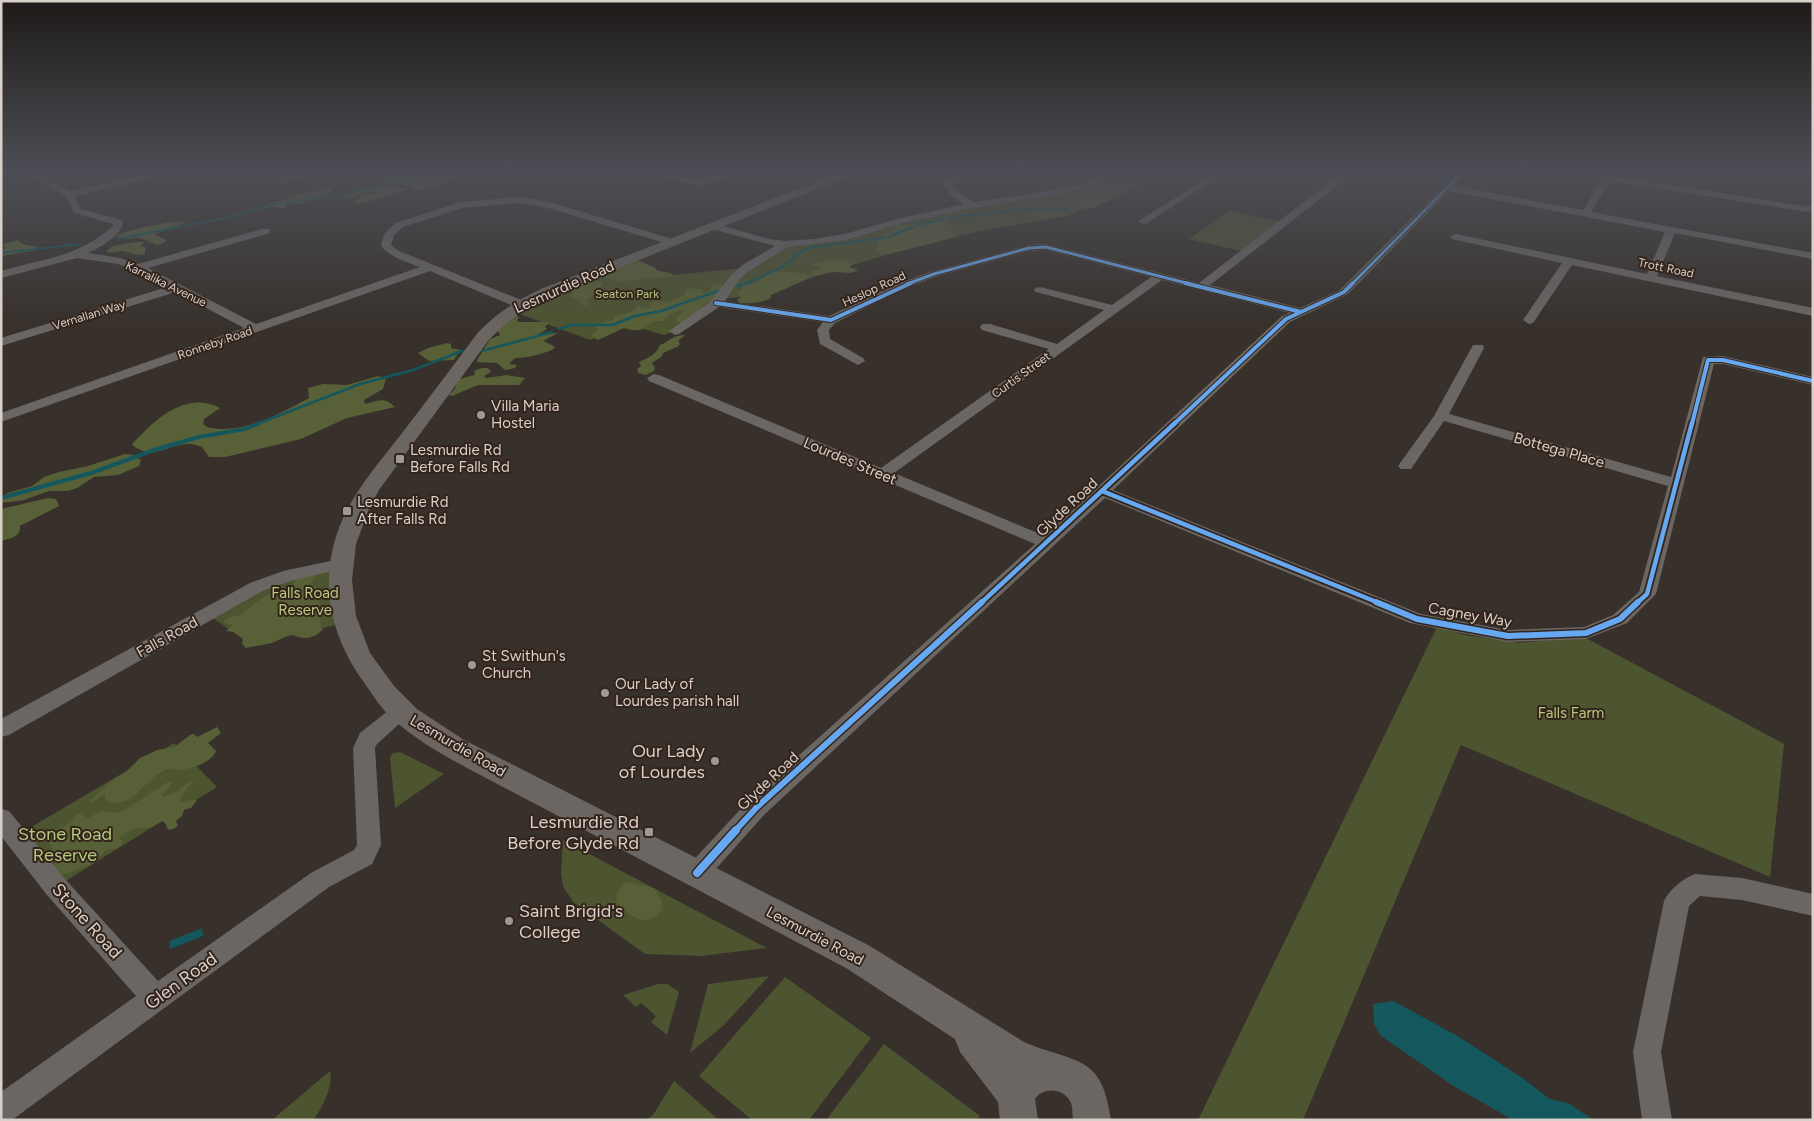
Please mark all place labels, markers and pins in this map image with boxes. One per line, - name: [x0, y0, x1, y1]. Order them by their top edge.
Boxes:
- place label: Villa Maria Hostel: [491, 397, 559, 432]
- marker: Villa Maria Hostel: [475, 409, 487, 421]
- place label: Lesmurdie Rd Before Falls Rd: [410, 441, 510, 476]
- marker: Lesmurdie Rd Before Falls Rd: [394, 453, 406, 465]
- place label: Lesmurdie Rd After Falls Rd: [357, 493, 449, 528]
- marker: Lesmurdie Rd After Falls Rd: [341, 505, 353, 517]
- place label: St Swithun's Church: [482, 647, 566, 682]
- marker: St Swithun's Church: [466, 659, 478, 671]
- place label: Our Lady of Lourdes parish hall: [615, 675, 739, 710]
- marker: Our Lady of Lourdes parish hall: [599, 687, 611, 699]
- place label: Our Lady of Lourdes: [619, 740, 706, 783]
- marker: Our Lady of Lourdes: [709, 755, 721, 767]
- place label: Lesmurdie Rd Before Glyde Rd: [507, 811, 639, 854]
- marker: Lesmurdie Rd Before Glyde Rd: [643, 826, 655, 838]
- place label: Saint Brigid's College: [519, 900, 623, 943]
- marker: Saint Brigid's College: [503, 915, 515, 927]

